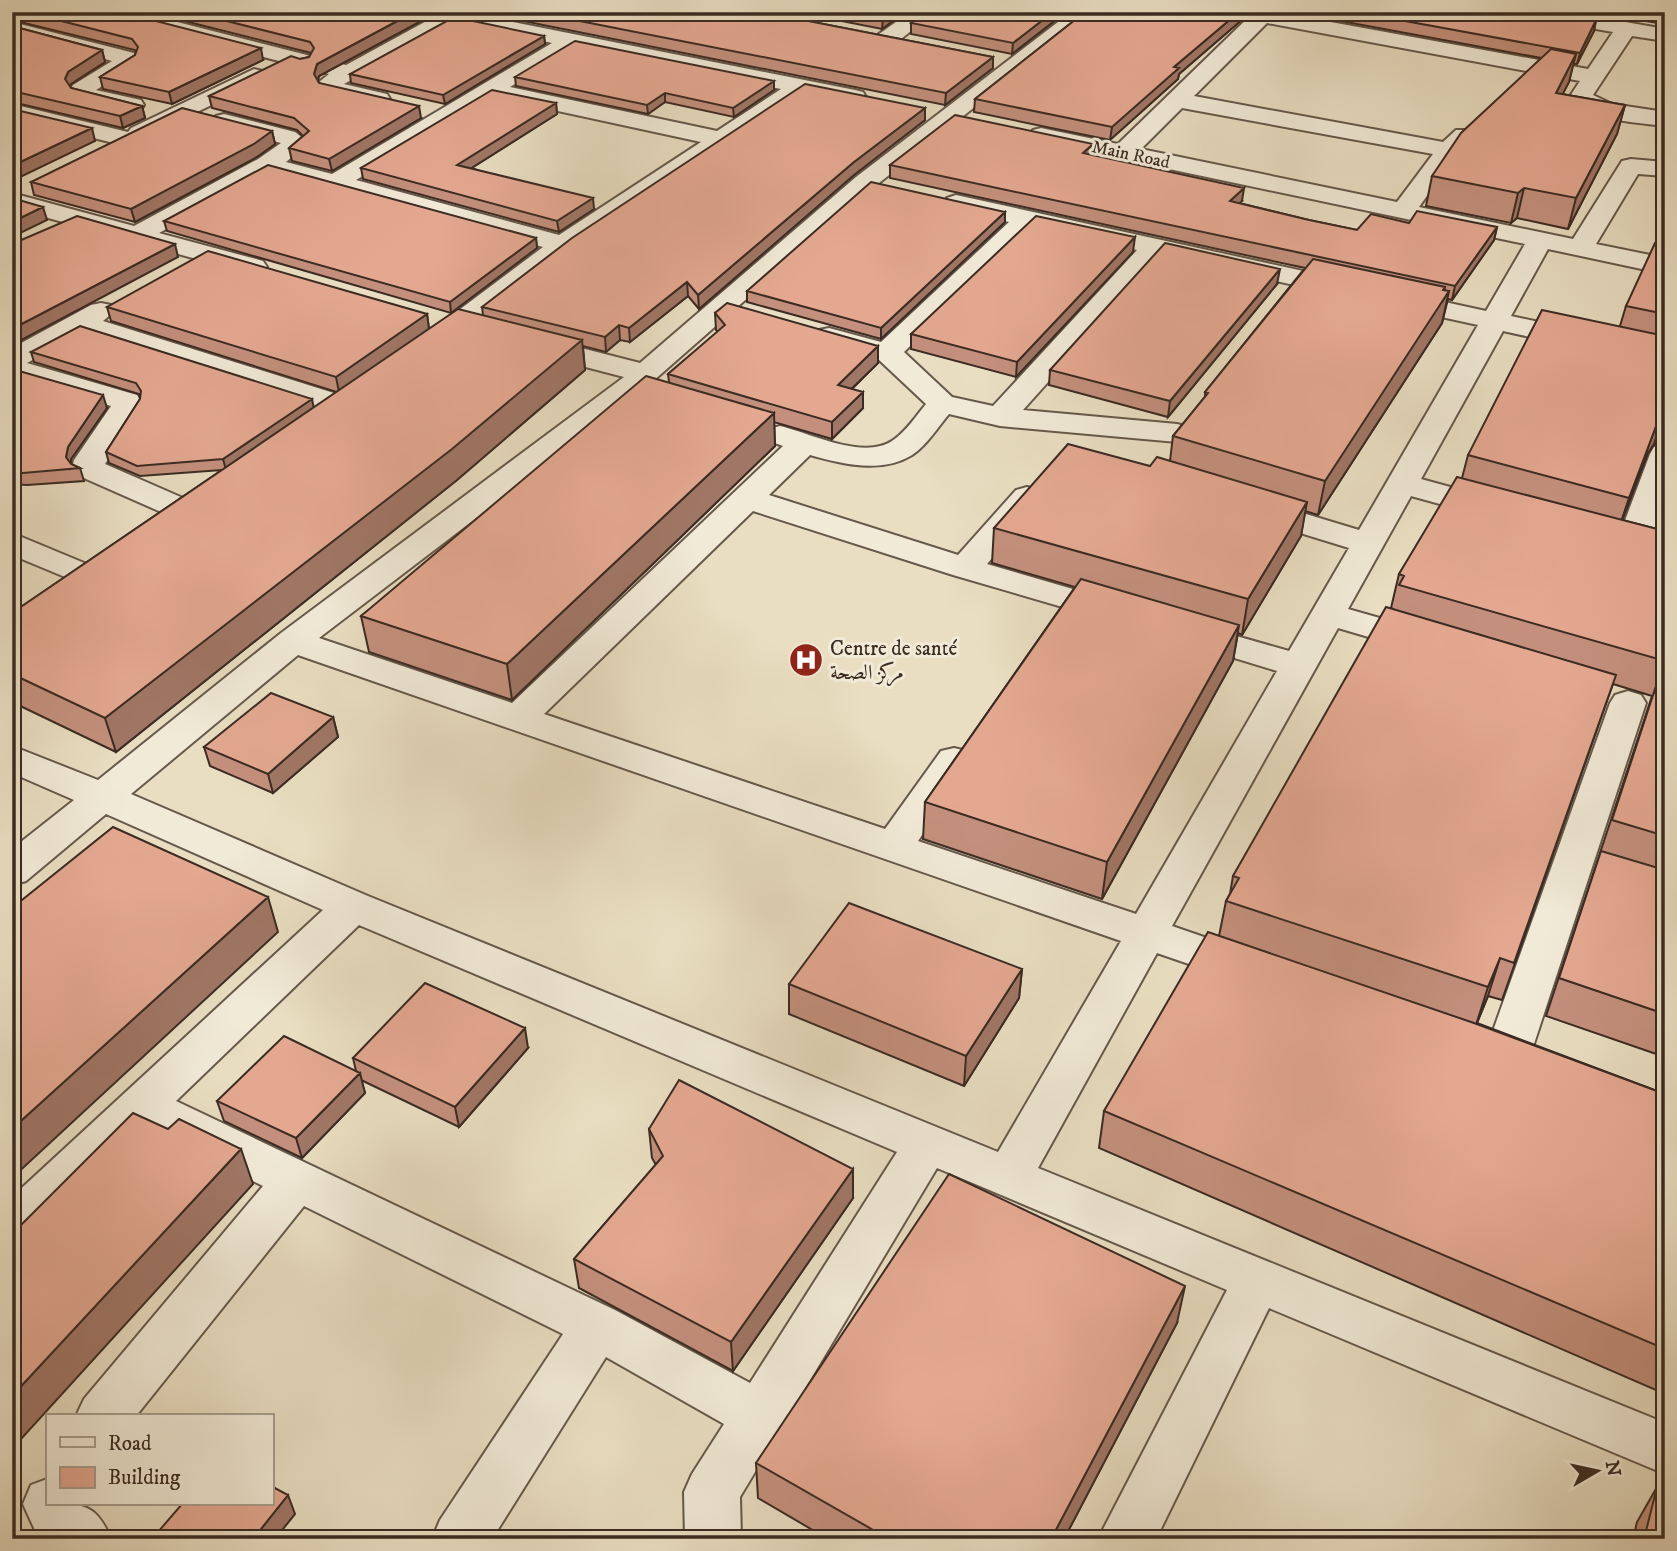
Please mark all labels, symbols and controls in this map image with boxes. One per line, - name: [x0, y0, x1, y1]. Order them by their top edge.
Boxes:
- street label: Main Road: [1090, 136, 1172, 174]
- place label: Centre de santé مركز الصحة: [830, 636, 957, 687]
- hospital icon: Centre de santé مركز الصحة: [787, 641, 825, 679]
- legend: [46, 1414, 273, 1506]
- text: Road: [108, 1431, 152, 1457]
- north arrow: [1562, 1436, 1632, 1506]
- text: N: [1600, 1459, 1625, 1478]
- text: Building: [108, 1465, 181, 1491]

